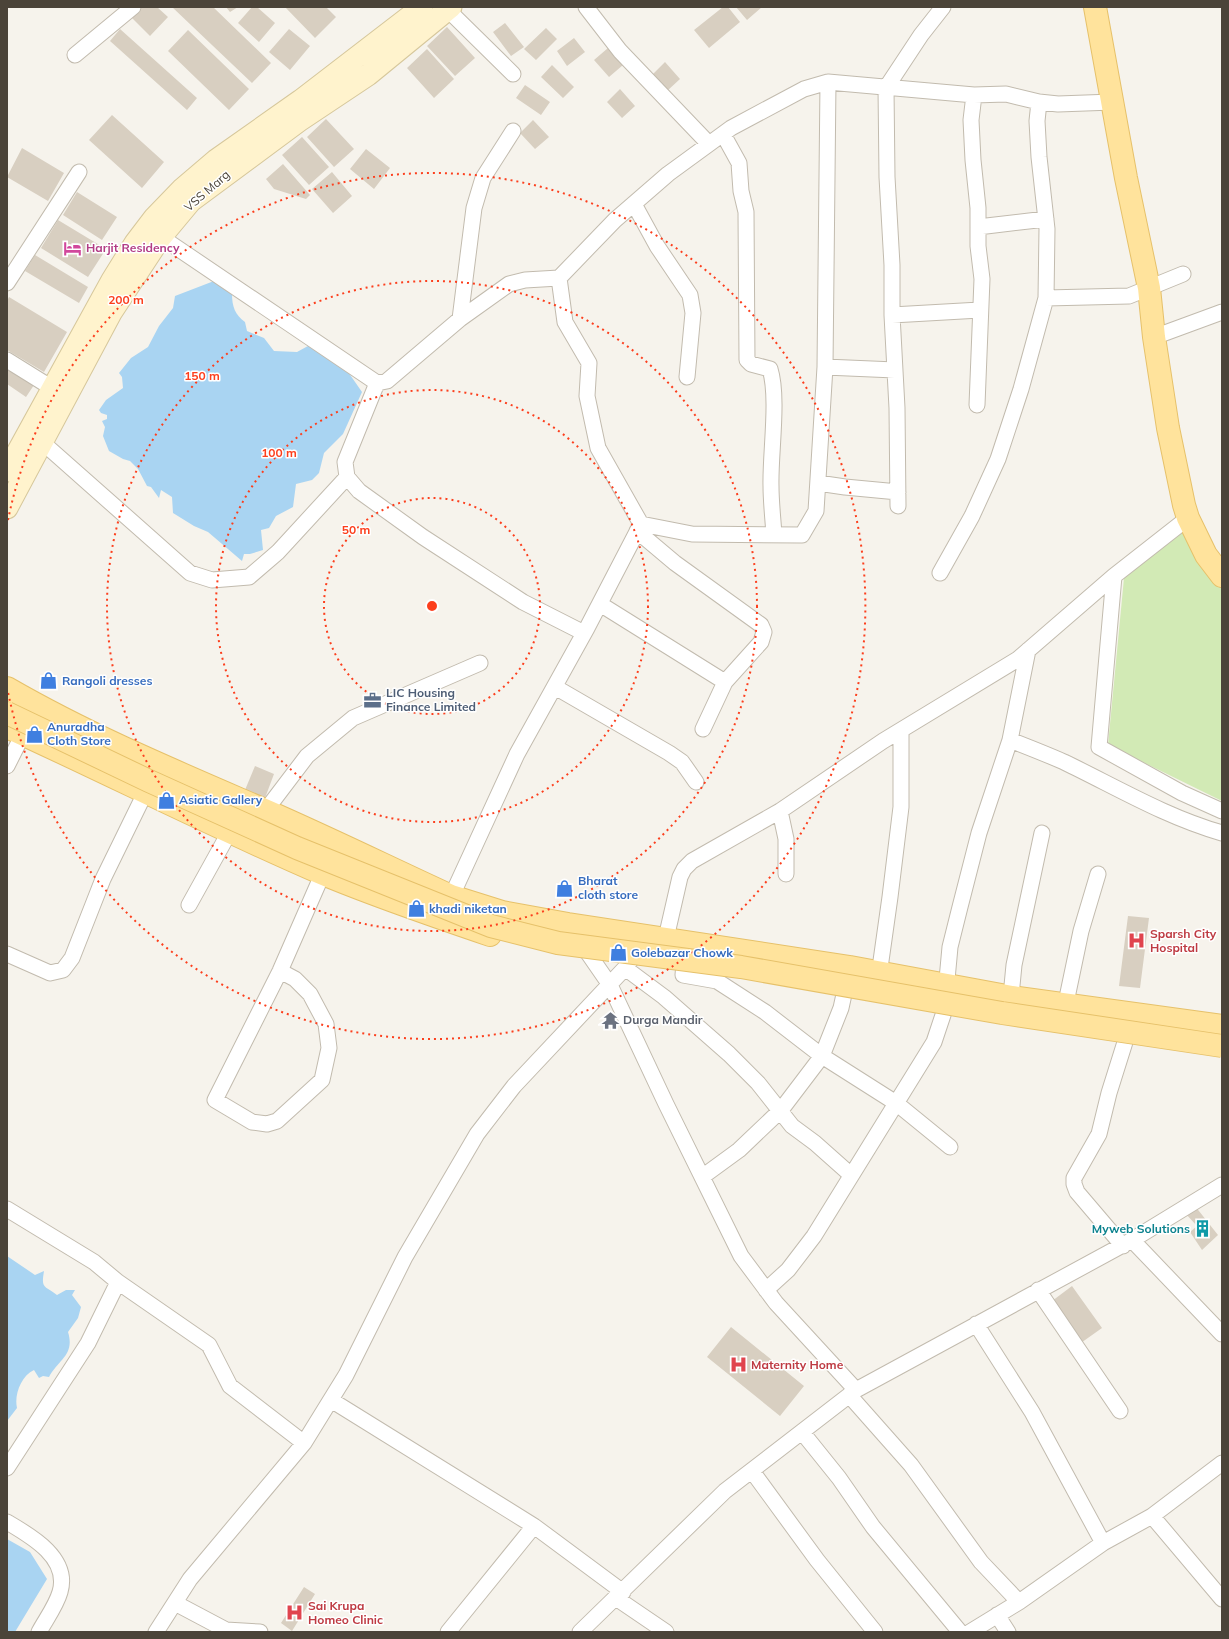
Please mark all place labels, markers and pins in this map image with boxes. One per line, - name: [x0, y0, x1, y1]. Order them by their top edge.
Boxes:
- hotel icon: Harjit Residency: [63, 238, 83, 258]
- place label: Harjit Residency: [86, 240, 180, 255]
- centre of rings: [425, 599, 439, 613]
- shop icon: Rangoli dresses: [39, 671, 59, 691]
- place label: Rangoli dresses: [62, 673, 152, 688]
- place label: LIC Housing Finance Limited: [386, 685, 476, 714]
- office icon: LIC Housing Finance Limited: [363, 690, 383, 710]
- place label: Anuradha Cloth Store: [47, 719, 111, 748]
- shop icon: Anuradha Cloth Store: [24, 724, 44, 744]
- shop icon: Asiatic Gallery: [156, 790, 176, 810]
- place label: Asiatic Gallery: [179, 792, 263, 807]
- place label: Bharat cloth store: [578, 873, 638, 902]
- shop icon: Bharat cloth store: [555, 878, 575, 898]
- shop icon: khadi niketan: [406, 899, 426, 919]
- place label: khadi niketan: [429, 901, 507, 916]
- place label: Sparsh City Hospital: [1150, 926, 1217, 955]
- hospital icon: Sparsh City Hospital: [1127, 931, 1147, 951]
- shop icon: Golebazar Chowk: [608, 943, 628, 963]
- place label: Golebazar Chowk: [631, 945, 733, 960]
- temple icon: Durga Mandir: [600, 1010, 620, 1030]
- place label: Durga Mandir: [623, 1012, 703, 1027]
- building icon: Myweb Solutions: [1193, 1219, 1213, 1239]
- place label: Myweb Solutions: [1092, 1221, 1190, 1236]
- hospital icon: Maternity Home: [728, 1355, 748, 1375]
- place label: Maternity Home: [751, 1357, 844, 1372]
- place label: Sai Krupa Homeo Clinic: [308, 1598, 383, 1627]
- hospital icon: Sai Krupa Homeo Clinic: [285, 1603, 305, 1623]

